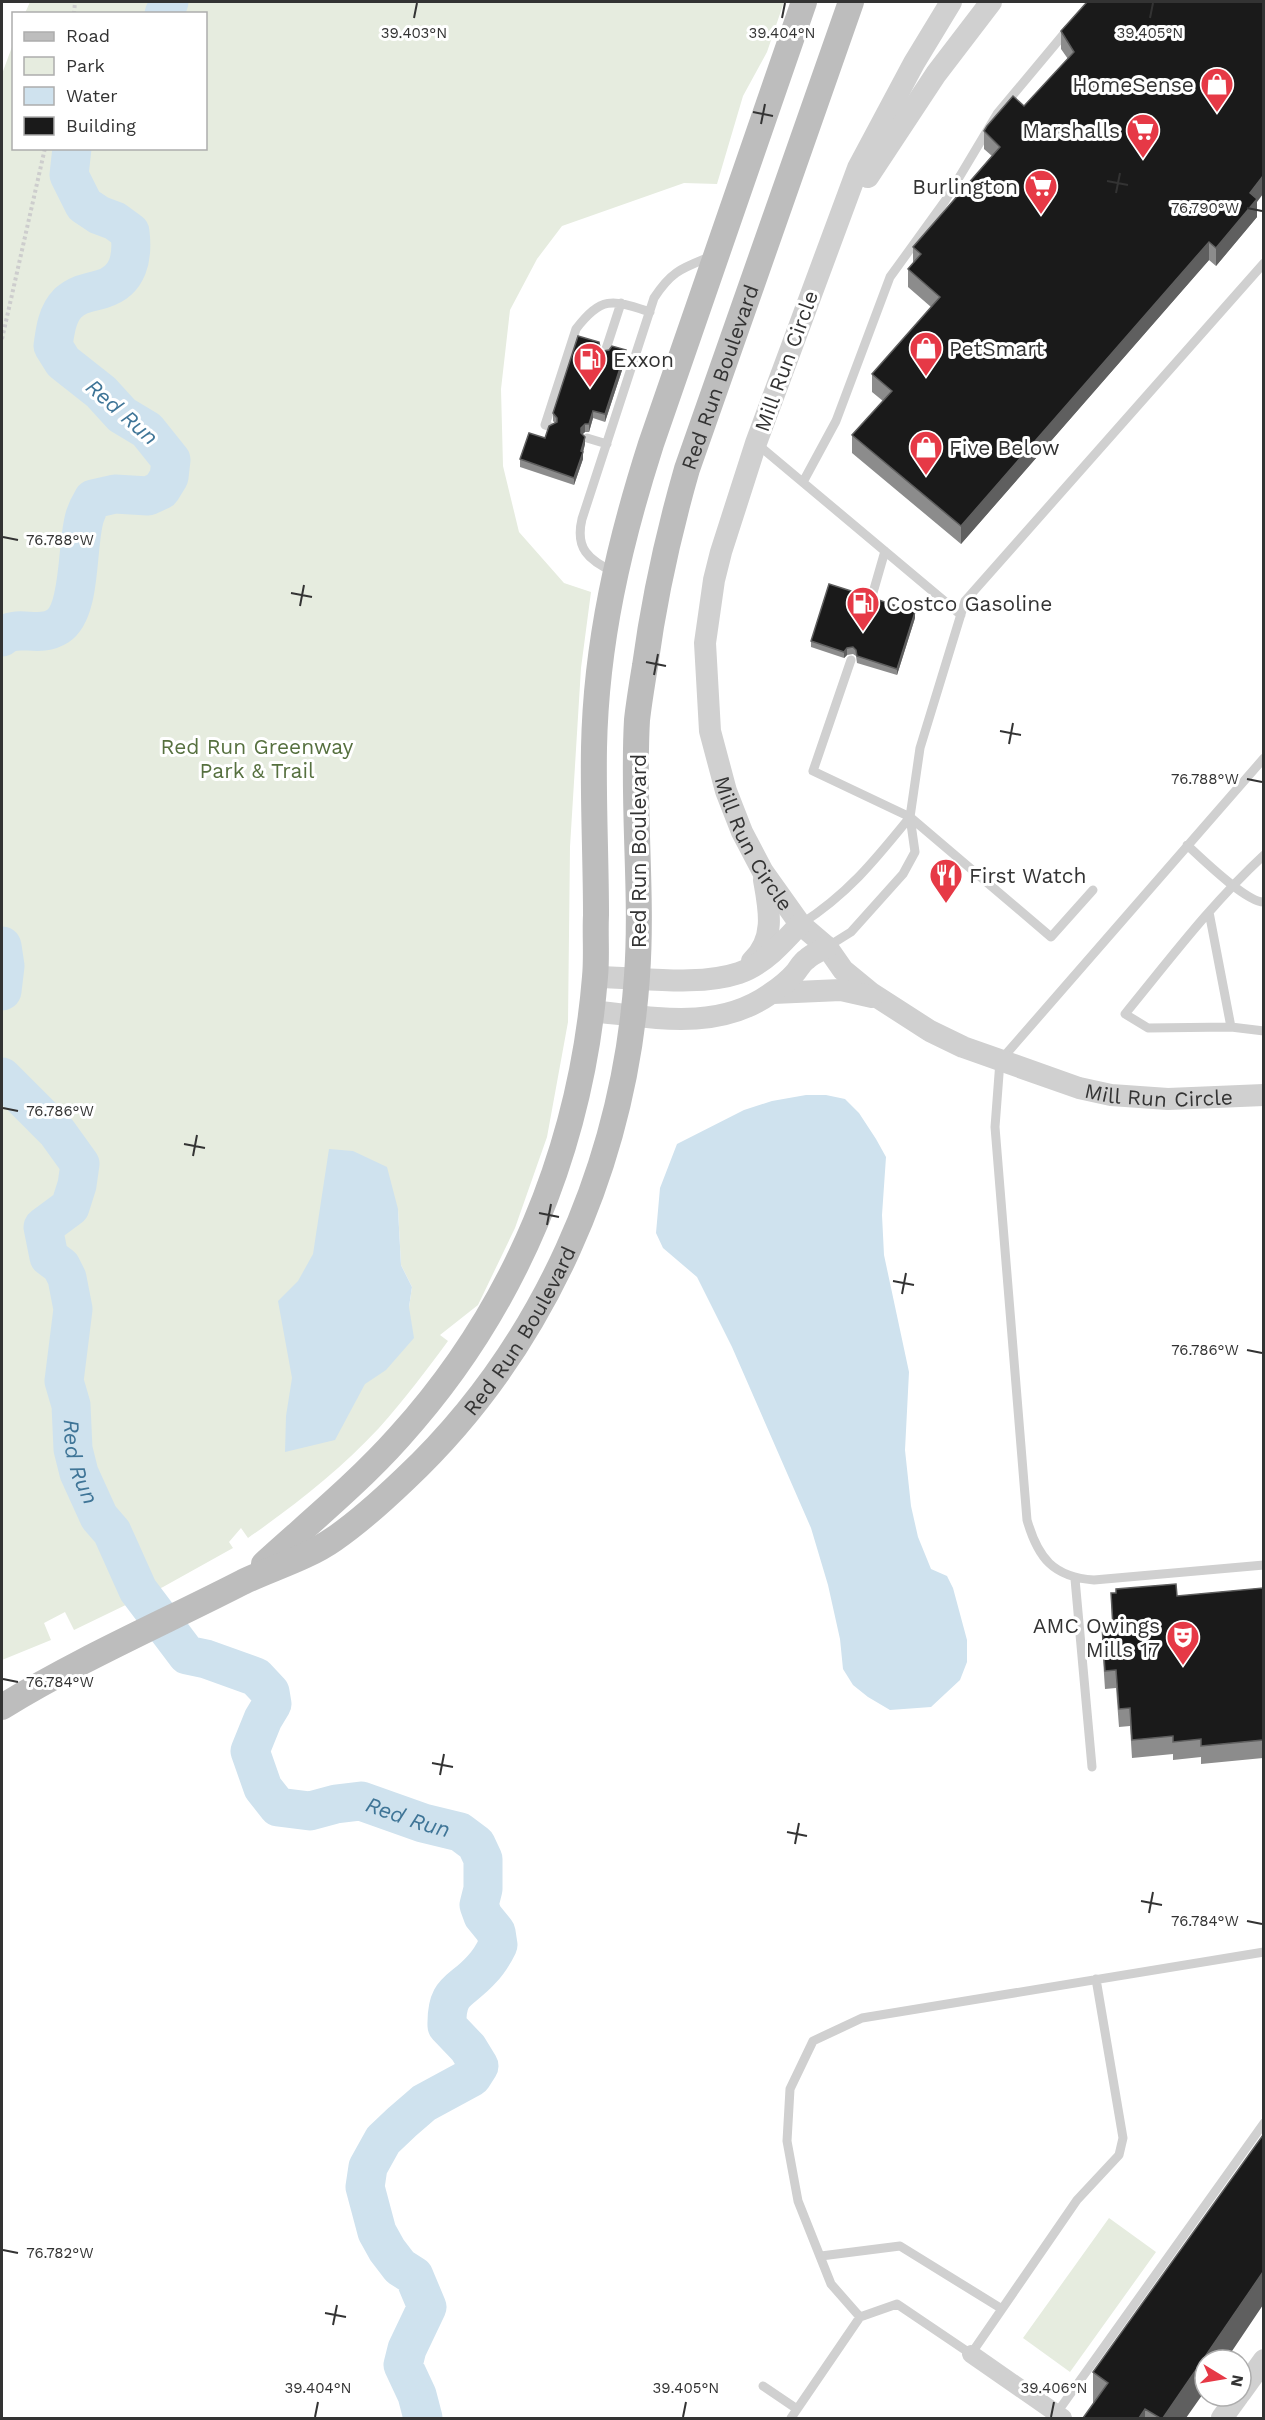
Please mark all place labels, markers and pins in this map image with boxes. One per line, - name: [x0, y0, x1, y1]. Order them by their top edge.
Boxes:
- shop icon: HomeSense: [1199, 66, 1235, 113]
- place label: HomeSense: [1072, 72, 1194, 97]
- supermarket icon: Marshalls: [1125, 112, 1161, 159]
- place label: Marshalls: [1022, 118, 1120, 143]
- supermarket icon: Burlington: [1023, 168, 1059, 215]
- place label: Burlington: [912, 174, 1018, 199]
- shop icon: PetSmart: [908, 330, 944, 377]
- place label: PetSmart: [949, 336, 1044, 361]
- fuel station icon: Exxon: [572, 341, 608, 388]
- place label: Exxon: [613, 347, 674, 372]
- shop icon: Five Below: [908, 429, 944, 476]
- place label: Five Below: [949, 435, 1060, 460]
- fuel station icon: Costco Gasoline: [845, 585, 881, 632]
- place label: Costco Gasoline: [886, 591, 1052, 616]
- restaurant icon: First Watch: [928, 857, 964, 904]
- place label: First Watch: [969, 863, 1086, 888]
- place label: AMC Owings Mills 17: [1033, 1613, 1160, 1662]
- theatre icon: AMC Owings Mills 17: [1165, 1619, 1201, 1666]

